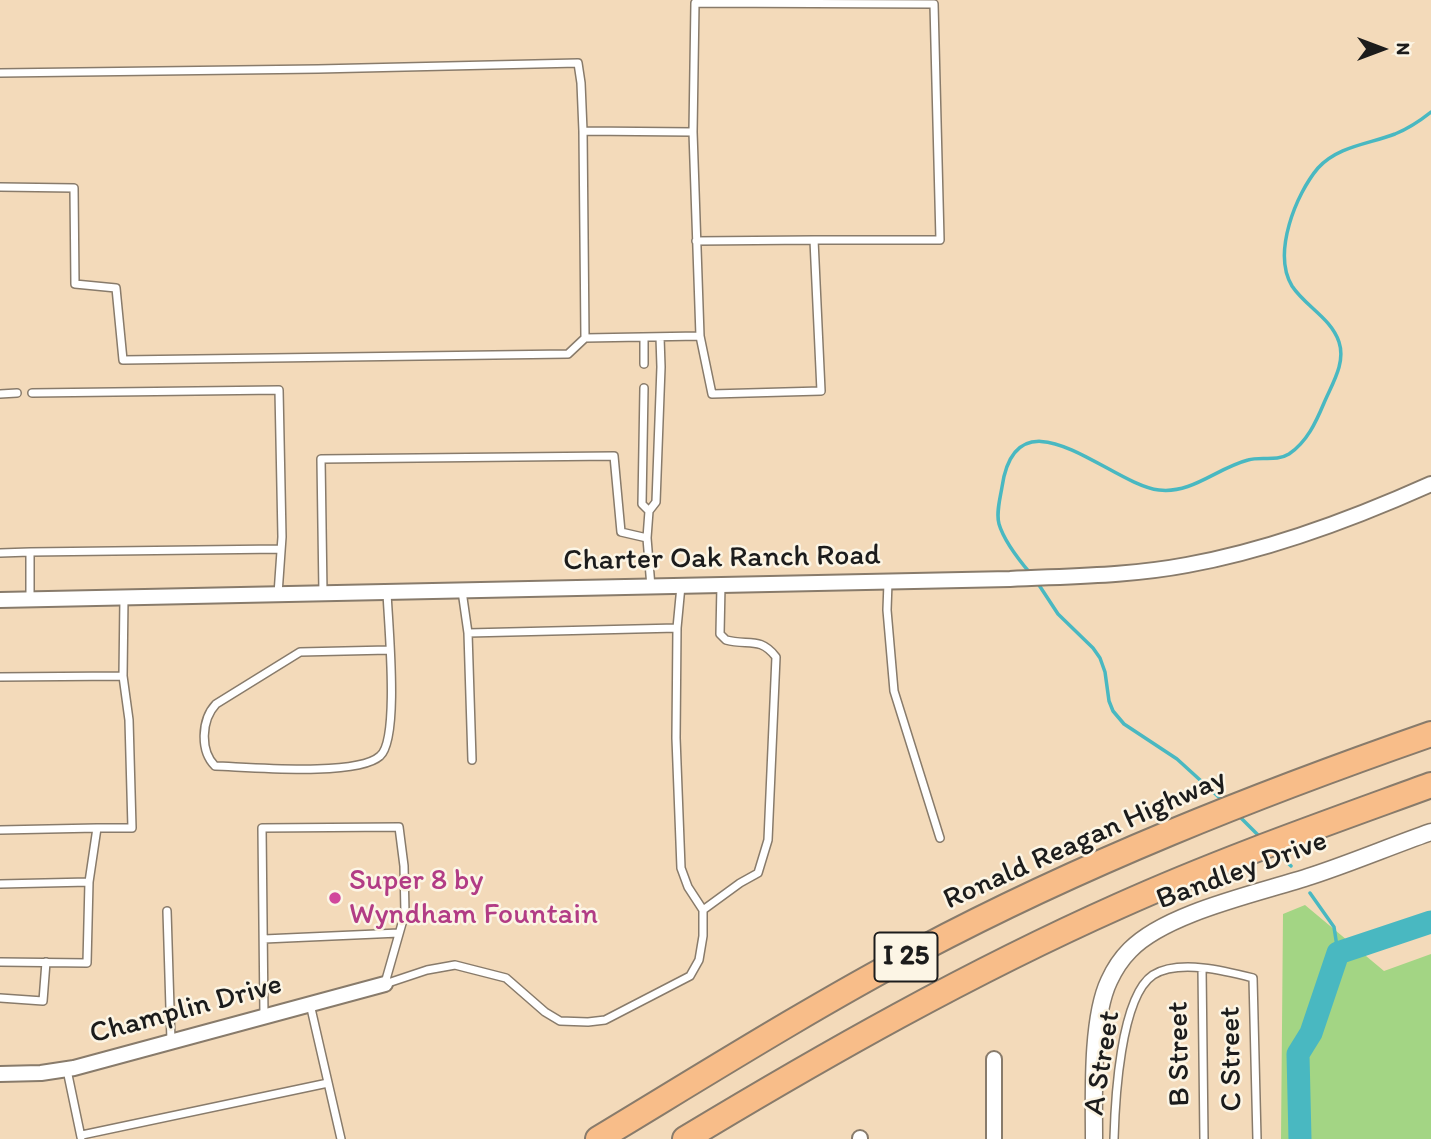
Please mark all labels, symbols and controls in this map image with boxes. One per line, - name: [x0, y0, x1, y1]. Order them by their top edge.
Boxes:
- north arrow: [1347, 14, 1417, 84]
- text: N: [1392, 43, 1415, 55]
- street label: Charter Oak Ranch Road: [563, 538, 881, 580]
- street label: Ronald Reagan Highway: [938, 761, 1232, 919]
- street label: Bandley Drive: [1152, 823, 1332, 919]
- place label: Super 8 by Wyndham Fountain: [349, 863, 598, 934]
- marker: Super 8 by Wyndham Fountain: [327, 890, 343, 906]
- road number: I 25: [874, 932, 937, 982]
- street label: Champlin Drive: [86, 967, 286, 1053]
- street label: B Street: [1161, 1001, 1199, 1107]
- street label: C Street: [1213, 1006, 1251, 1112]
- street label: A Street: [1077, 1008, 1129, 1118]

